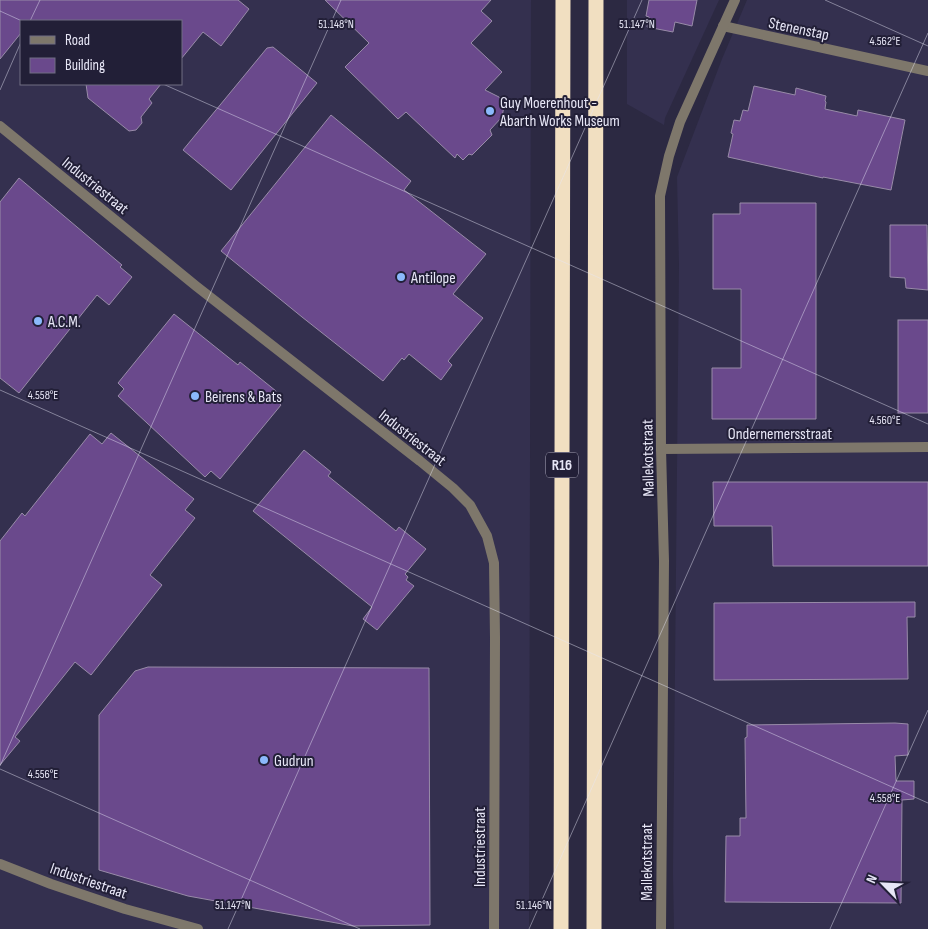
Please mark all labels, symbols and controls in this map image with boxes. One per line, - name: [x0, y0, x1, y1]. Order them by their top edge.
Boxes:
- street label: Stenenstap: [767, 14, 831, 45]
- text: 51.148°N: [318, 17, 354, 32]
- text: 51.147°N: [619, 17, 655, 32]
- legend: [20, 20, 182, 85]
- text: Road: [65, 31, 90, 50]
- text: 4.562°E: [870, 34, 900, 49]
- text: Building: [65, 56, 105, 75]
- place label: Guy Moerenhout - Abarth Works Museum: [499, 94, 620, 131]
- marker: Guy Moerenhout - Abarth Works Museum: [484, 105, 496, 117]
- street label: Industriestraat: [58, 154, 132, 219]
- place label: Antilope: [410, 269, 456, 288]
- marker: Antilope: [395, 271, 407, 283]
- place label: A.C.M.: [47, 313, 81, 332]
- marker: A.C.M.: [32, 315, 44, 327]
- text: 4.558°E: [28, 388, 58, 403]
- place label: Beirens & Bats: [205, 388, 282, 407]
- marker: Beirens & Bats: [189, 390, 201, 402]
- street label: Industriestraat: [375, 406, 450, 470]
- text: 4.560°E: [869, 413, 901, 428]
- street label: Mallekotstraat: [638, 419, 659, 497]
- street label: Ondernemersstraat: [728, 425, 832, 444]
- road number: R16: [546, 452, 578, 478]
- place label: Gudrun: [274, 752, 314, 771]
- marker: Gudrun: [258, 754, 270, 766]
- text: 4.556°E: [28, 767, 58, 782]
- text: 4.558°E: [870, 791, 900, 806]
- street label: Industriestraat: [471, 807, 490, 887]
- street label: Mallekotstraat: [638, 823, 657, 901]
- street label: Industriestraat: [47, 859, 130, 903]
- north arrow: [858, 859, 908, 909]
- text: N: [862, 872, 881, 886]
- text: 51.147°N: [215, 898, 251, 913]
- text: 51.146°N: [516, 898, 552, 913]

